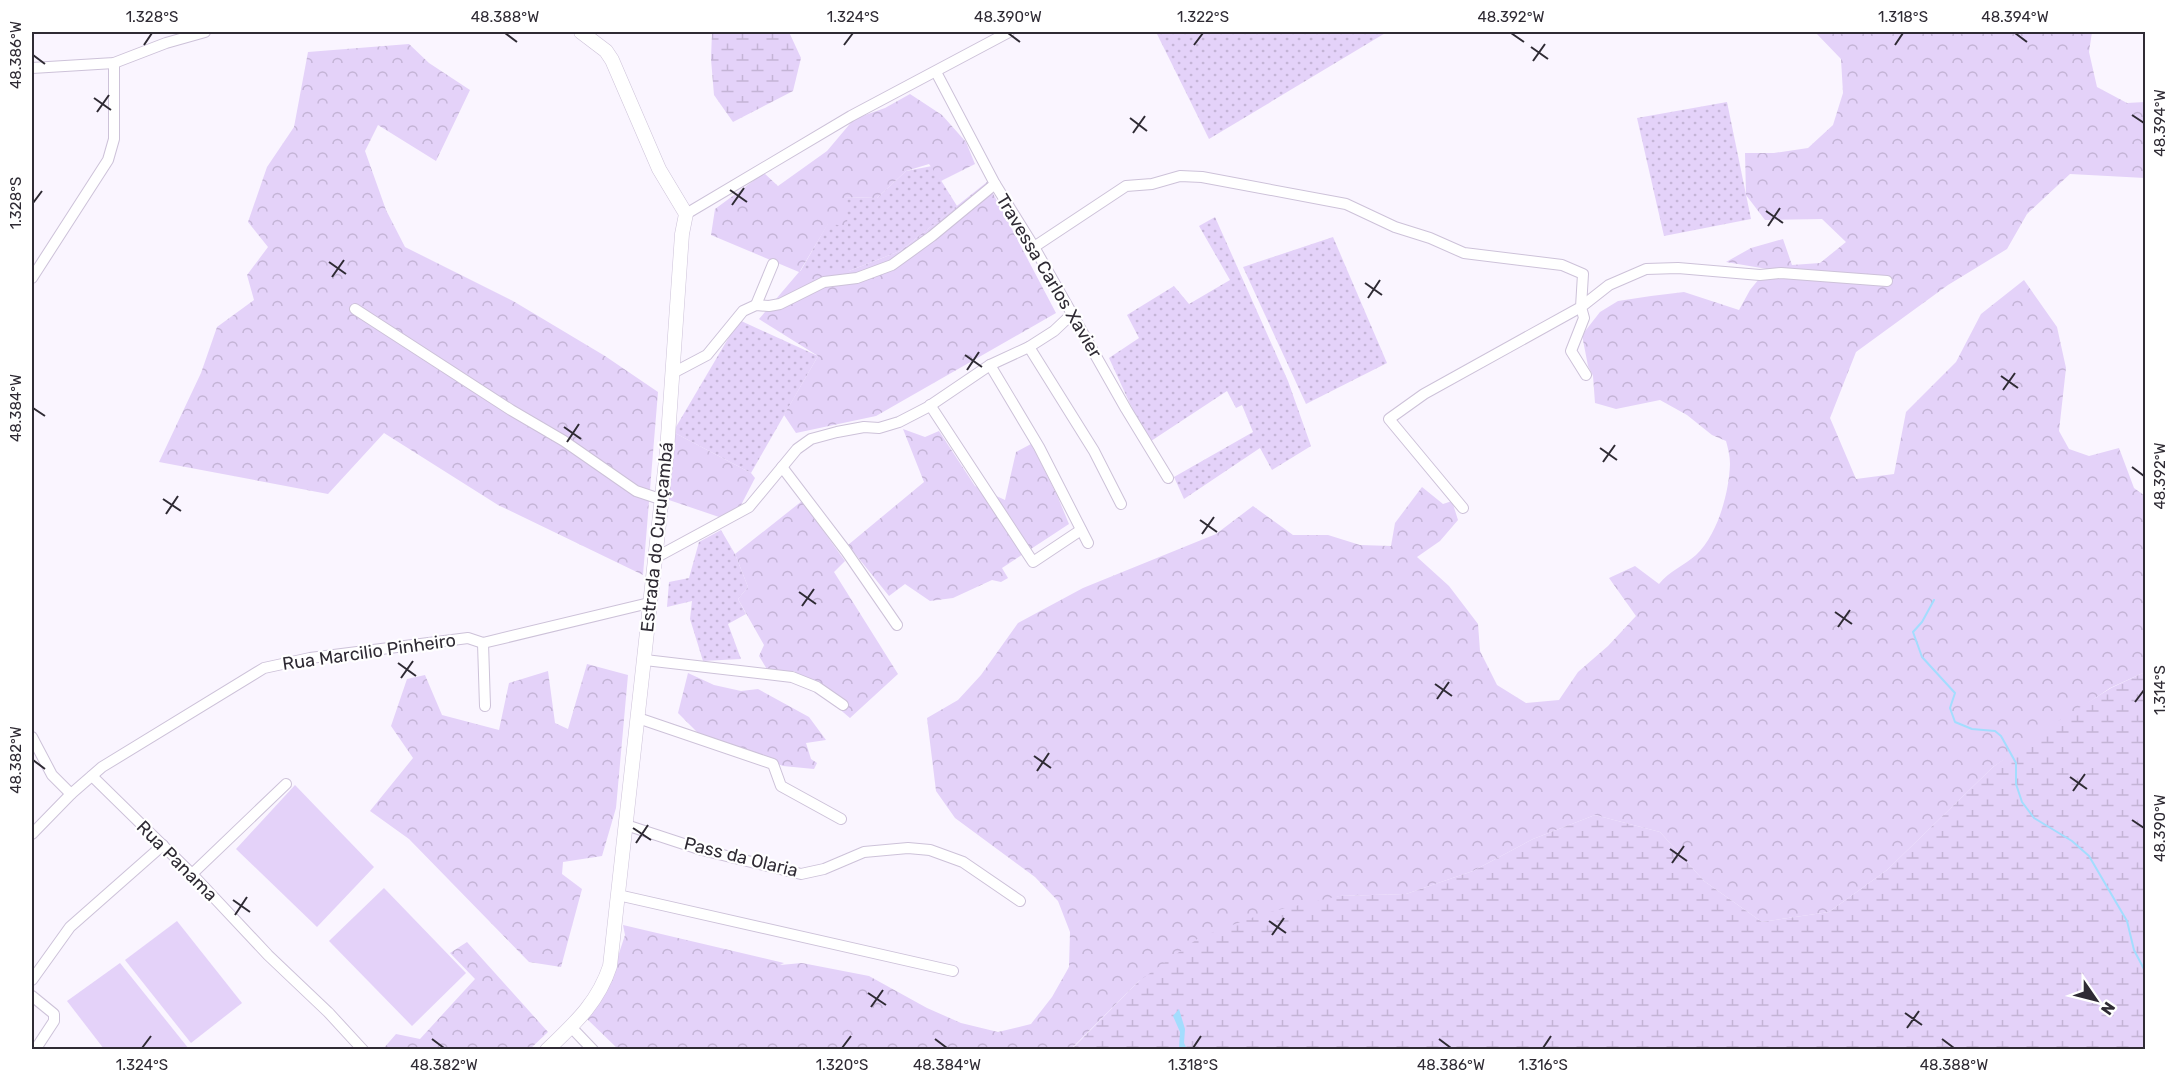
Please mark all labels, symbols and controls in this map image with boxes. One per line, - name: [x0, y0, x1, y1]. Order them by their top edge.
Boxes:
- text: 1.328°S: [126, 8, 178, 26]
- text: 48.388°W: [471, 8, 539, 26]
- text: 1.324°S: [827, 8, 879, 26]
- text: 48.390°W: [974, 8, 1042, 26]
- text: 1.322°S: [1177, 8, 1229, 26]
- text: 48.392°W: [1477, 8, 1545, 26]
- text: 1.318°S: [1878, 8, 1928, 26]
- text: 48.394°W: [1981, 8, 2049, 26]
- text: 48.386°W: [7, 21, 25, 89]
- text: 48.394°W: [2151, 89, 2169, 157]
- text: 1.328°S: [7, 177, 25, 229]
- street label: Travessa Carlos Xavier: [991, 190, 1107, 362]
- text: 48.384°W: [7, 374, 25, 442]
- street label: Estrada do Curuçambá: [636, 441, 678, 633]
- text: 48.392°W: [2151, 442, 2169, 510]
- street label: Rua Marcilio Pinheiro: [281, 629, 457, 675]
- text: 1.314°S: [2151, 665, 2169, 715]
- text: 48.382°W: [7, 726, 25, 794]
- text: 48.390°W: [2151, 794, 2169, 862]
- street label: Rua Panama: [132, 816, 222, 906]
- street label: Pass da Olaria: [682, 832, 800, 882]
- north arrow: [2066, 970, 2126, 1030]
- text: N: [2097, 998, 2119, 1018]
- text: 1.324°S: [116, 1056, 168, 1074]
- text: 48.382°W: [410, 1056, 478, 1074]
- text: 1.320°S: [816, 1056, 868, 1074]
- text: 48.384°W: [913, 1056, 981, 1074]
- text: 1.318°S: [1168, 1056, 1218, 1074]
- text: 48.386°W: [1417, 1056, 1485, 1074]
- text: 1.316°S: [1518, 1056, 1568, 1074]
- text: 48.388°W: [1920, 1056, 1988, 1074]

